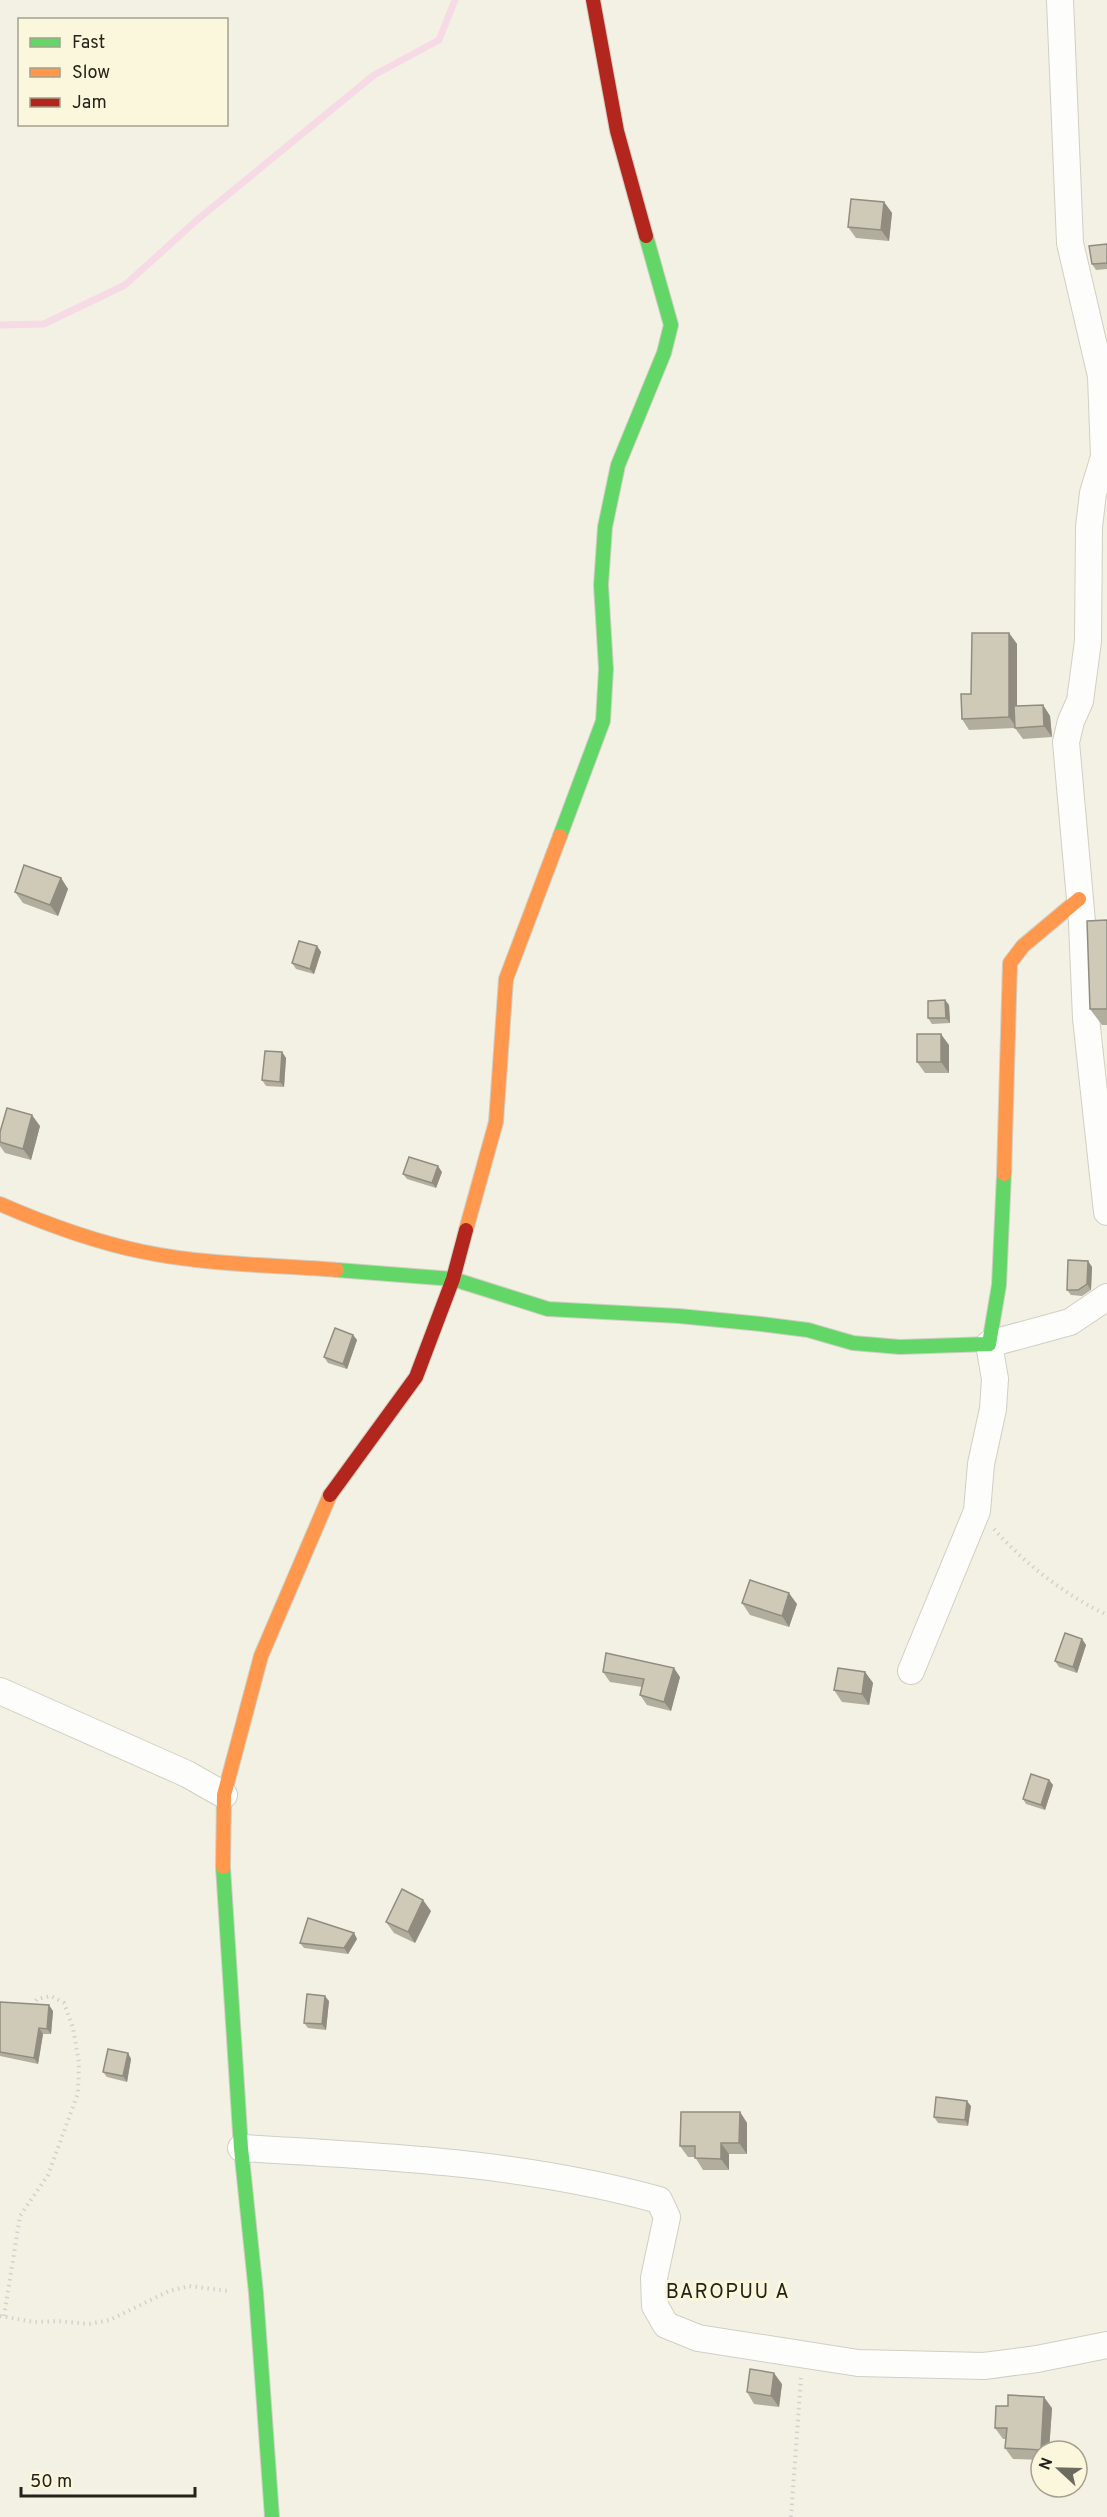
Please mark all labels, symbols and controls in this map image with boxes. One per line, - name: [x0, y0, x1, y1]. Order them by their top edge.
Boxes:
- legend: [18, 18, 228, 126]
- text: Fast: [72, 32, 105, 55]
- text: Slow: [72, 62, 110, 85]
- text: Jam: [72, 92, 107, 115]
- district label: BAROPUU A: [666, 2280, 790, 2306]
- north arrow: [1029, 2439, 1089, 2499]
- text: N: [1036, 2455, 1058, 2473]
- scale bar: [21, 2460, 195, 2498]
- text: 50 m: [30, 2471, 72, 2494]

